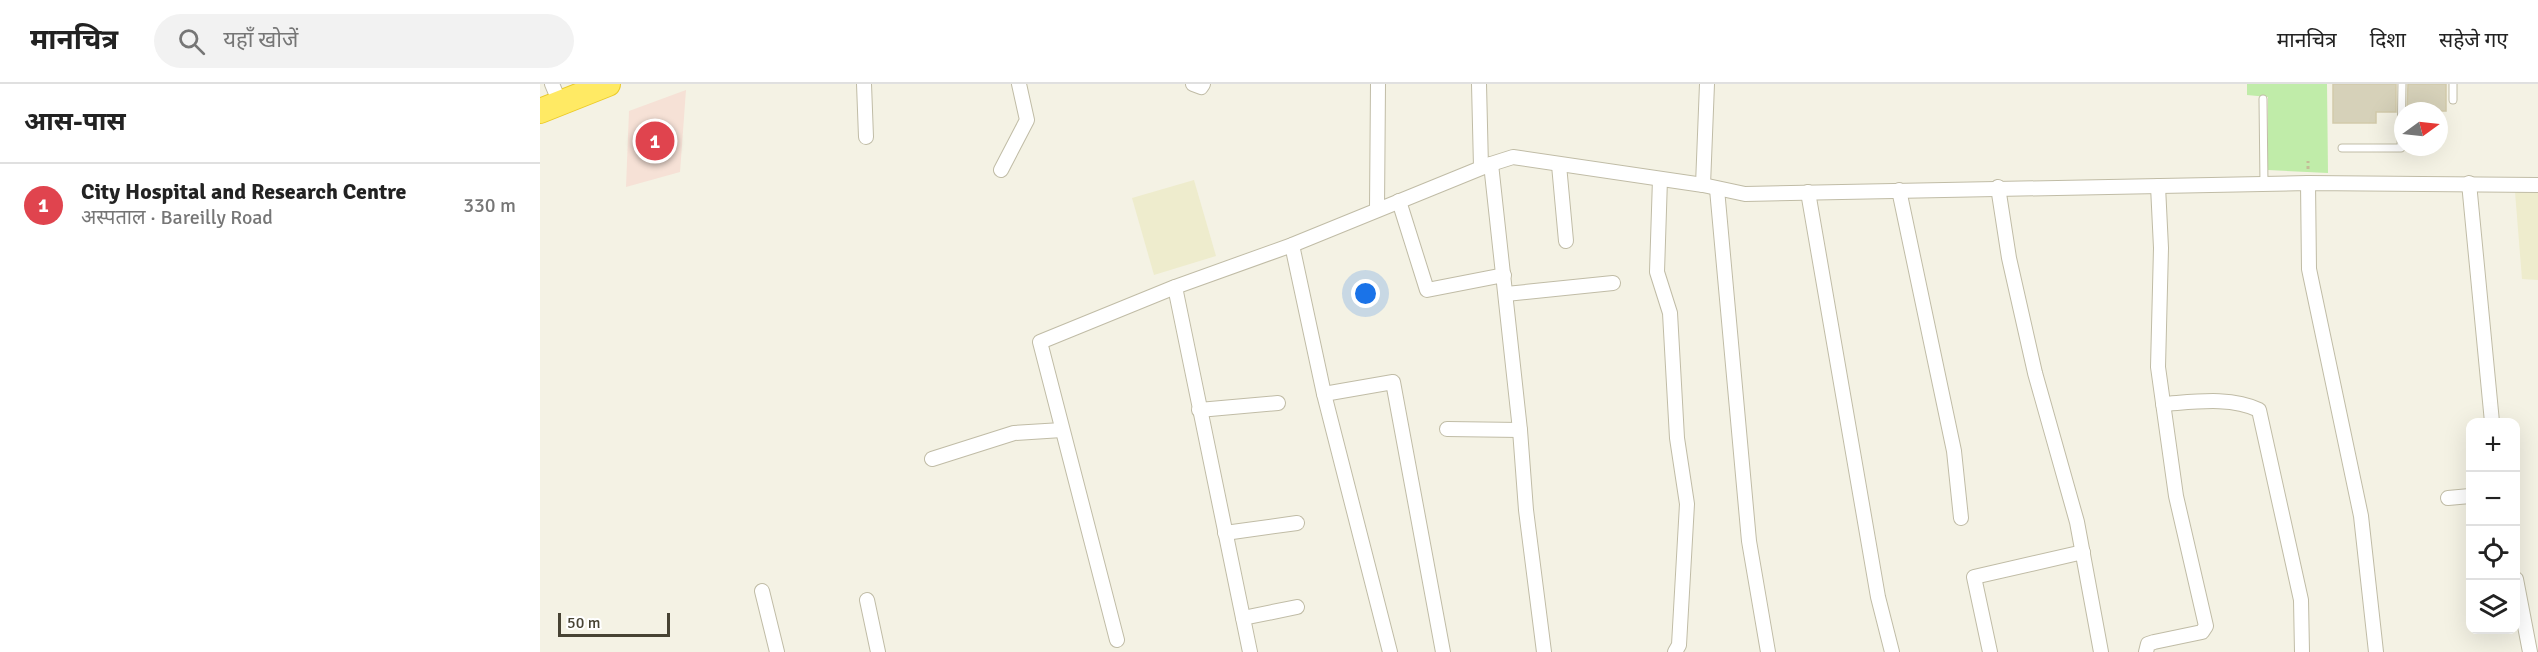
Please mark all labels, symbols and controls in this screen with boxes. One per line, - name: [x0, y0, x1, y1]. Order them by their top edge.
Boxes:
- search box: [154, 14, 574, 68]
- text: मानचित्र: [30, 23, 118, 57]
- icon: search: [175, 25, 208, 58]
- text: यहाँ खोजें: [223, 26, 298, 53]
- text: मानचित्र: [2277, 27, 2337, 53]
- text: दिशा: [2370, 27, 2406, 53]
- text: सहेजे गए: [2439, 27, 2508, 53]
- north arrow: [2394, 102, 2448, 156]
- text: आस-पास: [24, 106, 126, 138]
- pin: 1: [636, 118, 674, 164]
- text: City Hospital and Research Centre: [81, 178, 407, 205]
- text: 1: [38, 193, 49, 218]
- text: 330 m: [463, 193, 516, 218]
- text: अस्पताल · Bareilly Road: [81, 205, 273, 230]
- your location: [1351, 279, 1380, 308]
- map controls: [2466, 418, 2520, 634]
- button: +: [2466, 418, 2520, 472]
- button: −: [2466, 472, 2520, 526]
- button: locate: [2466, 526, 2520, 580]
- button: layers: [2466, 580, 2520, 634]
- scale bar: [558, 610, 670, 638]
- text: 50 m: [567, 613, 601, 633]

